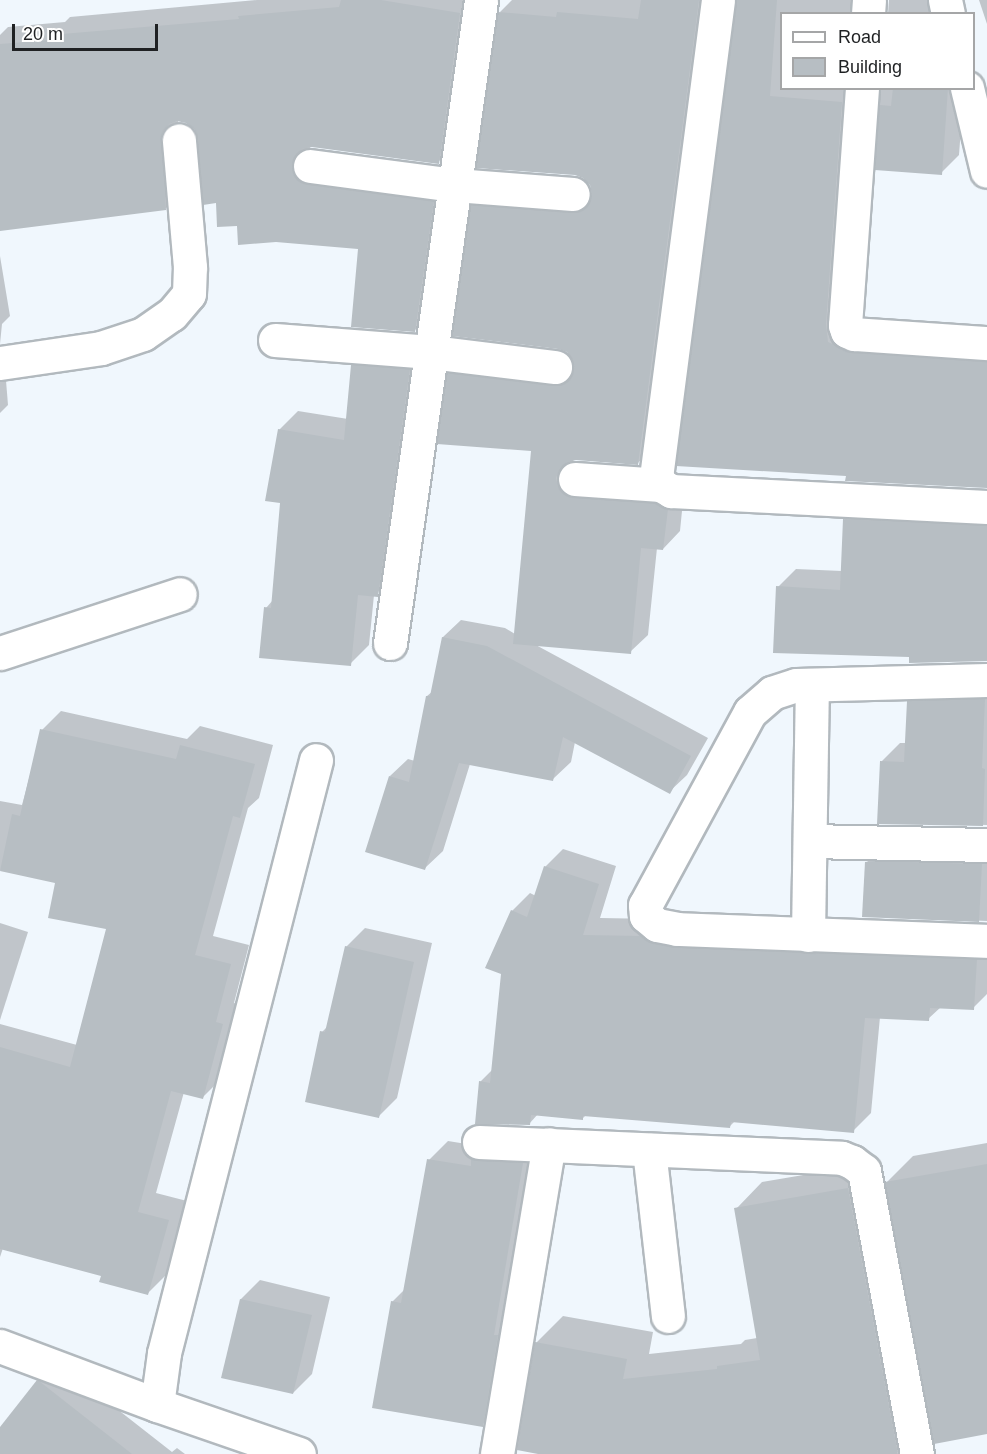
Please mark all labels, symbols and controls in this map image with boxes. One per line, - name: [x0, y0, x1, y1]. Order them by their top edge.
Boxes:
- scale bar: [15, 12, 160, 50]
- legend: [780, 12, 975, 90]
- text: 20 m: [23, 24, 63, 44]
- text: Road: [838, 27, 881, 47]
- text: Building: [838, 57, 902, 77]

